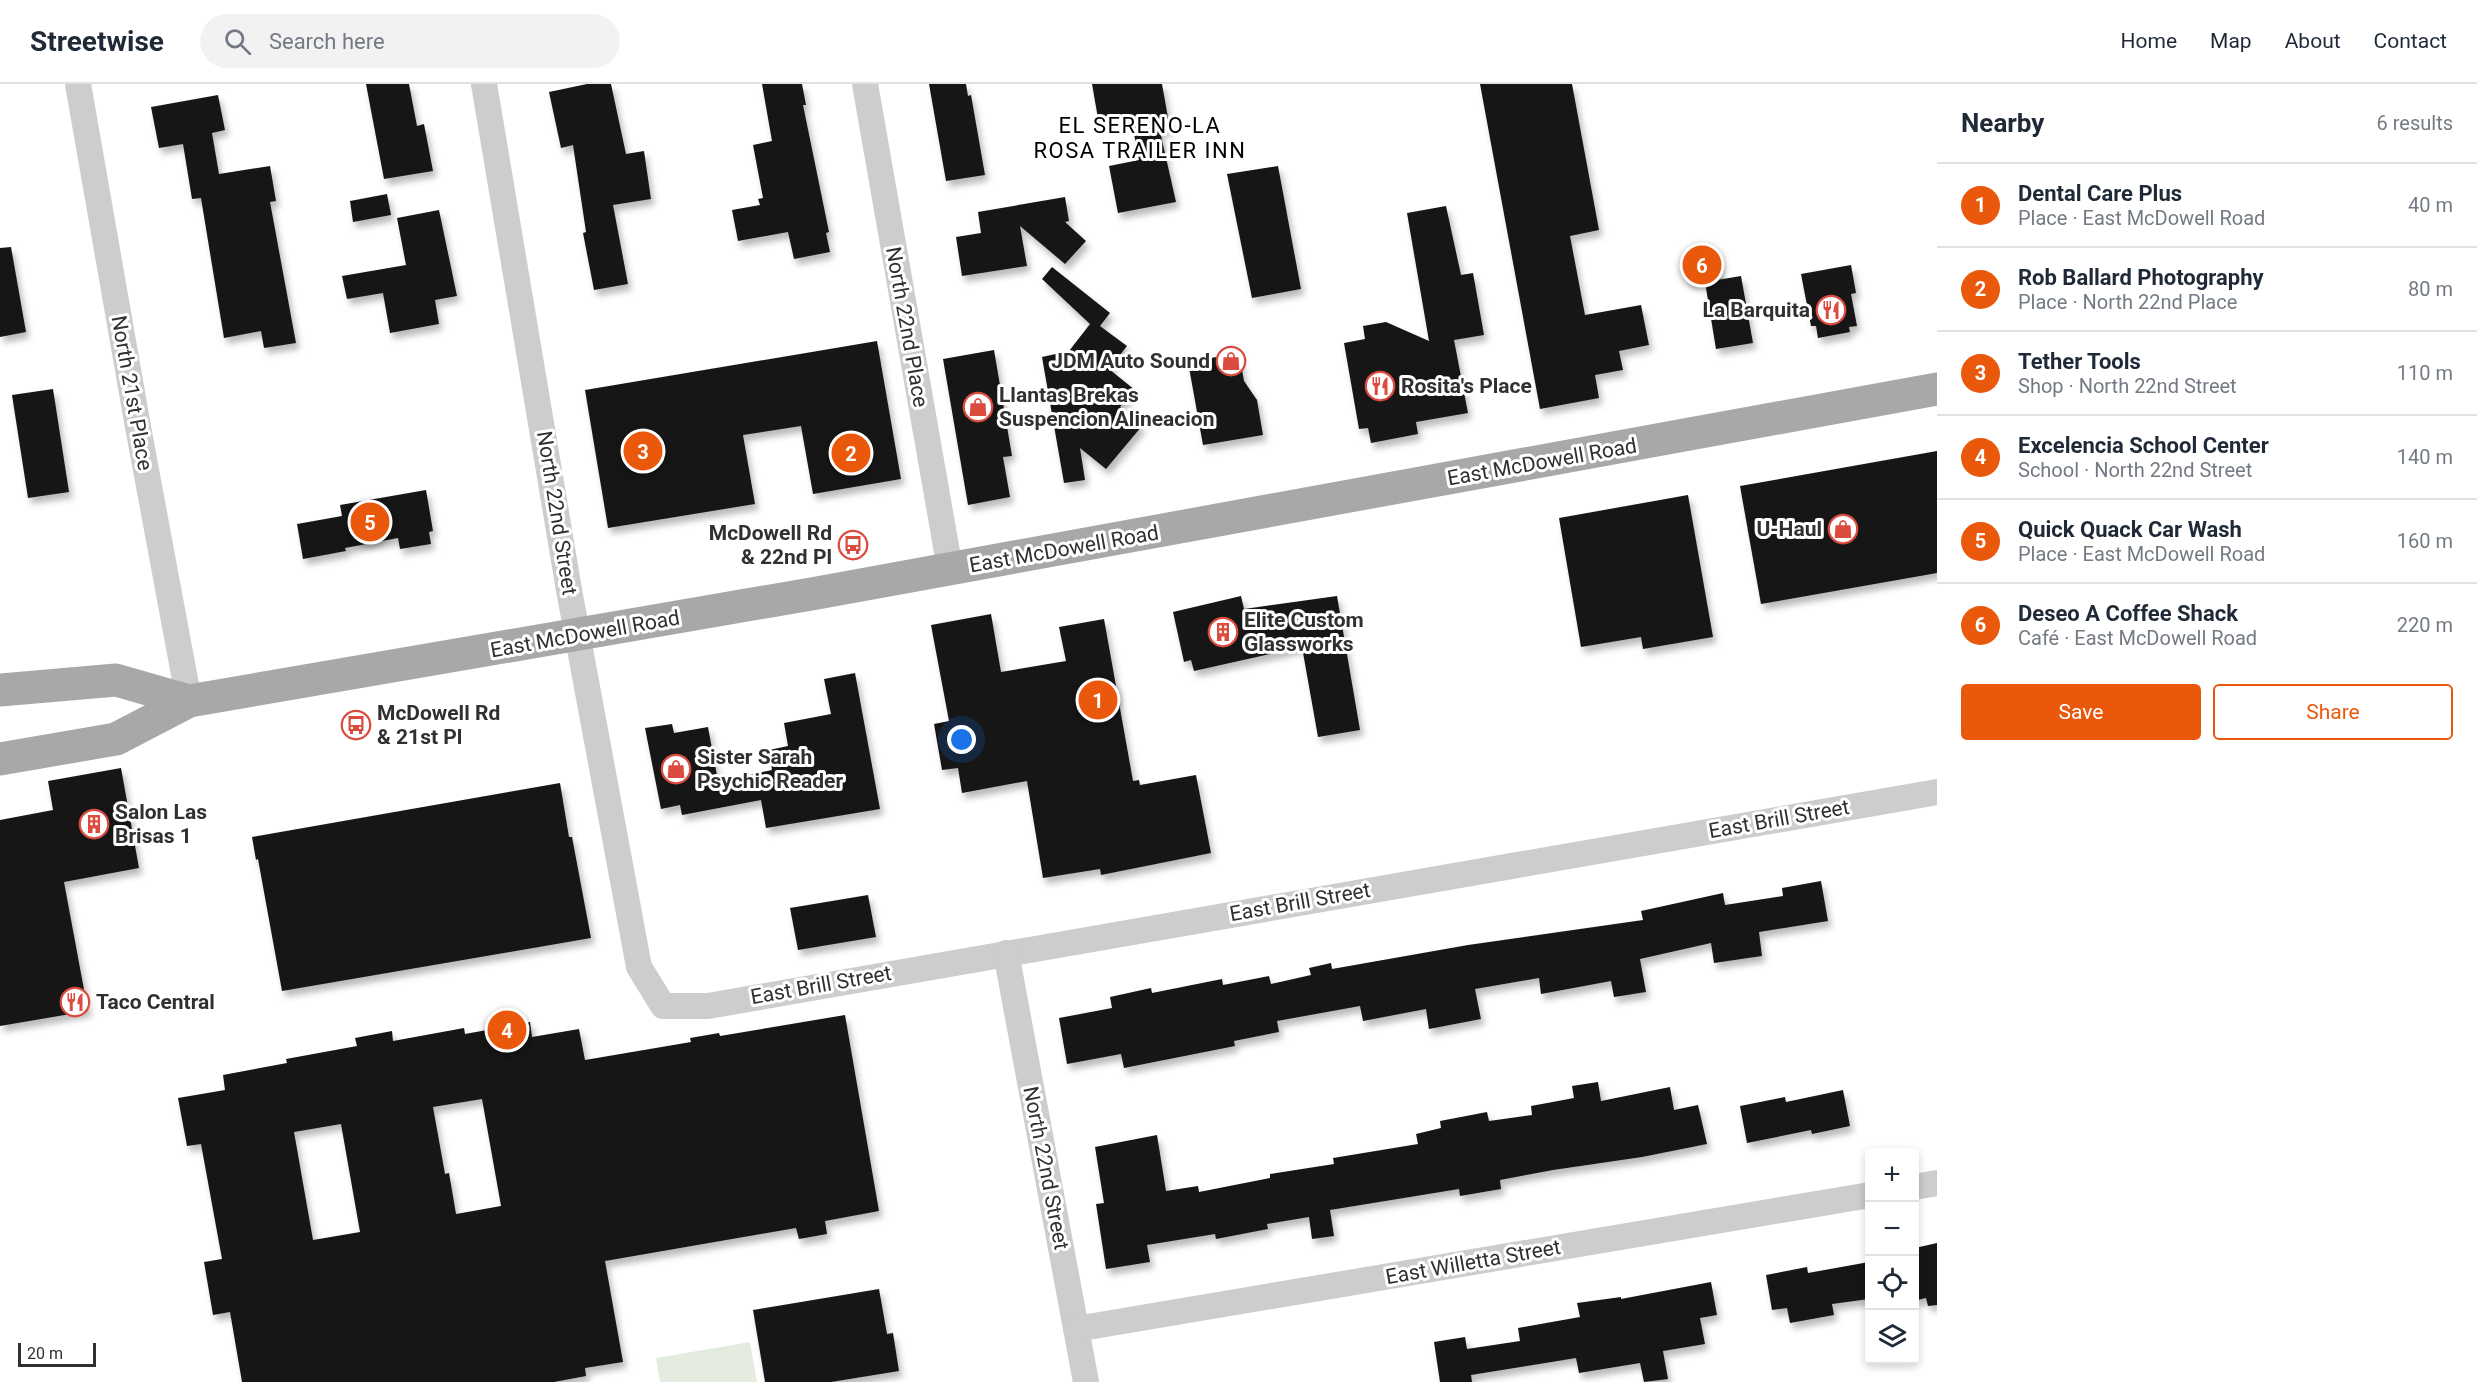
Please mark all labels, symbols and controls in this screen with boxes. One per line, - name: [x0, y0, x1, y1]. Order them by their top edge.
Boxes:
- search box: [200, 14, 620, 68]
- text: Streetwise: [30, 25, 164, 58]
- icon: search: [221, 25, 254, 58]
- text: Search here: [269, 29, 385, 54]
- text: Home: [2121, 29, 2177, 53]
- text: Map: [2210, 29, 2252, 53]
- text: About: [2285, 29, 2341, 53]
- text: Contact: [2374, 29, 2447, 53]
- text: Nearby: [1961, 108, 2044, 138]
- text: 6 results: [2377, 111, 2453, 135]
- district label: EL SERENO-LA ROSA TRAILER INN: [1034, 113, 1246, 163]
- text: Dental Care Plus: [2018, 181, 2182, 206]
- text: 1: [1975, 193, 1986, 217]
- text: 40 m: [2408, 193, 2453, 217]
- text: Place · East McDowell Road: [2018, 206, 2265, 230]
- pin: 6: [1682, 242, 1722, 288]
- street label: North 22nd Place: [881, 245, 933, 409]
- text: Rob Ballard Photography: [2018, 265, 2264, 290]
- text: 2: [1975, 277, 1986, 301]
- text: 80 m: [2408, 277, 2453, 301]
- text: Place · North 22nd Place: [2018, 290, 2237, 314]
- restaurant icon: La Barquita: [1815, 294, 1847, 326]
- place label: La Barquita: [1703, 298, 1810, 322]
- street label: North 21st Place: [107, 314, 157, 472]
- shop icon: JDM Auto Sound: [1215, 345, 1247, 377]
- place label: JDM Auto Sound: [1051, 349, 1210, 373]
- text: Tether Tools: [2018, 349, 2141, 374]
- text: 3: [1975, 361, 1986, 385]
- text: 110 m: [2397, 361, 2453, 385]
- restaurant icon: Rosita's Place: [1364, 370, 1396, 402]
- place label: Rosita's Place: [1401, 374, 1532, 398]
- text: Shop · North 22nd Street: [2018, 374, 2237, 398]
- place label: Llantas Brekas Suspencion Alineacion: [999, 383, 1214, 431]
- shop icon: Llantas Brekas Suspencion Alineacion: [962, 391, 994, 423]
- pin: 3: [624, 428, 662, 473]
- street label: North 22nd Street: [532, 429, 582, 597]
- pin: 2: [832, 430, 870, 476]
- text: Excelencia School Center: [2018, 433, 2269, 458]
- street label: East McDowell Road: [1445, 434, 1639, 490]
- text: 4: [1975, 445, 1986, 469]
- text: 140 m: [2397, 445, 2453, 469]
- text: School · North 22nd Street: [2018, 458, 2252, 482]
- pin: 5: [350, 500, 389, 544]
- shop icon: U-Haul: [1827, 513, 1859, 545]
- place label: U-Haul: [1756, 517, 1822, 541]
- text: Quick Quack Car Wash: [2018, 517, 2242, 542]
- place label: McDowell Rd & 22nd Pl: [709, 521, 832, 569]
- street label: East McDowell Road: [967, 521, 1161, 577]
- bus stop icon: McDowell Rd & 22nd Pl: [837, 529, 869, 561]
- text: 5: [1975, 529, 1986, 553]
- text: 160 m: [2397, 529, 2453, 553]
- text: Place · East McDowell Road: [2018, 542, 2265, 566]
- text: Deseo A Coffee Shack: [2018, 601, 2238, 626]
- street label: East McDowell Road: [488, 606, 682, 662]
- place label: Elite Custom Glassworks: [1244, 608, 1364, 656]
- text: 6: [1975, 613, 1986, 637]
- text: 220 m: [2397, 613, 2453, 637]
- building icon: Elite Custom Glassworks: [1207, 616, 1239, 648]
- text: Café · East McDowell Road: [2018, 626, 2257, 650]
- pin: 1: [1078, 678, 1118, 722]
- button: Save: [1961, 684, 2201, 740]
- button: Share: [2213, 684, 2453, 740]
- place label: McDowell Rd & 21st Pl: [377, 701, 500, 749]
- bus stop icon: McDowell Rd & 21st Pl: [340, 709, 372, 741]
- your location: [947, 725, 976, 754]
- place label: Sister Sarah Psychic Reader: [697, 745, 843, 793]
- shop icon: Sister Sarah Psychic Reader: [660, 753, 692, 785]
- street label: East Brill Street: [1707, 795, 1851, 843]
- place label: Salon Las Brisas 1: [115, 800, 207, 848]
- building icon: Salon Las Brisas 1: [78, 808, 110, 840]
- street label: East Brill Street: [1228, 878, 1372, 926]
- street label: East Brill Street: [749, 961, 893, 1009]
- restaurant icon: Taco Central: [59, 986, 91, 1018]
- place label: Taco Central: [96, 990, 215, 1014]
- pin: 4: [488, 1008, 526, 1052]
- street label: North 22nd Street: [1018, 1084, 1074, 1252]
- map controls: [1865, 1148, 1919, 1364]
- button: +: [1865, 1148, 1919, 1202]
- button: −: [1865, 1202, 1919, 1256]
- street label: East Willetta Street: [1384, 1235, 1562, 1289]
- button: locate: [1865, 1256, 1919, 1310]
- button: layers: [1865, 1310, 1919, 1364]
- scale bar: [18, 1340, 96, 1368]
- text: 20 m: [27, 1344, 63, 1363]

